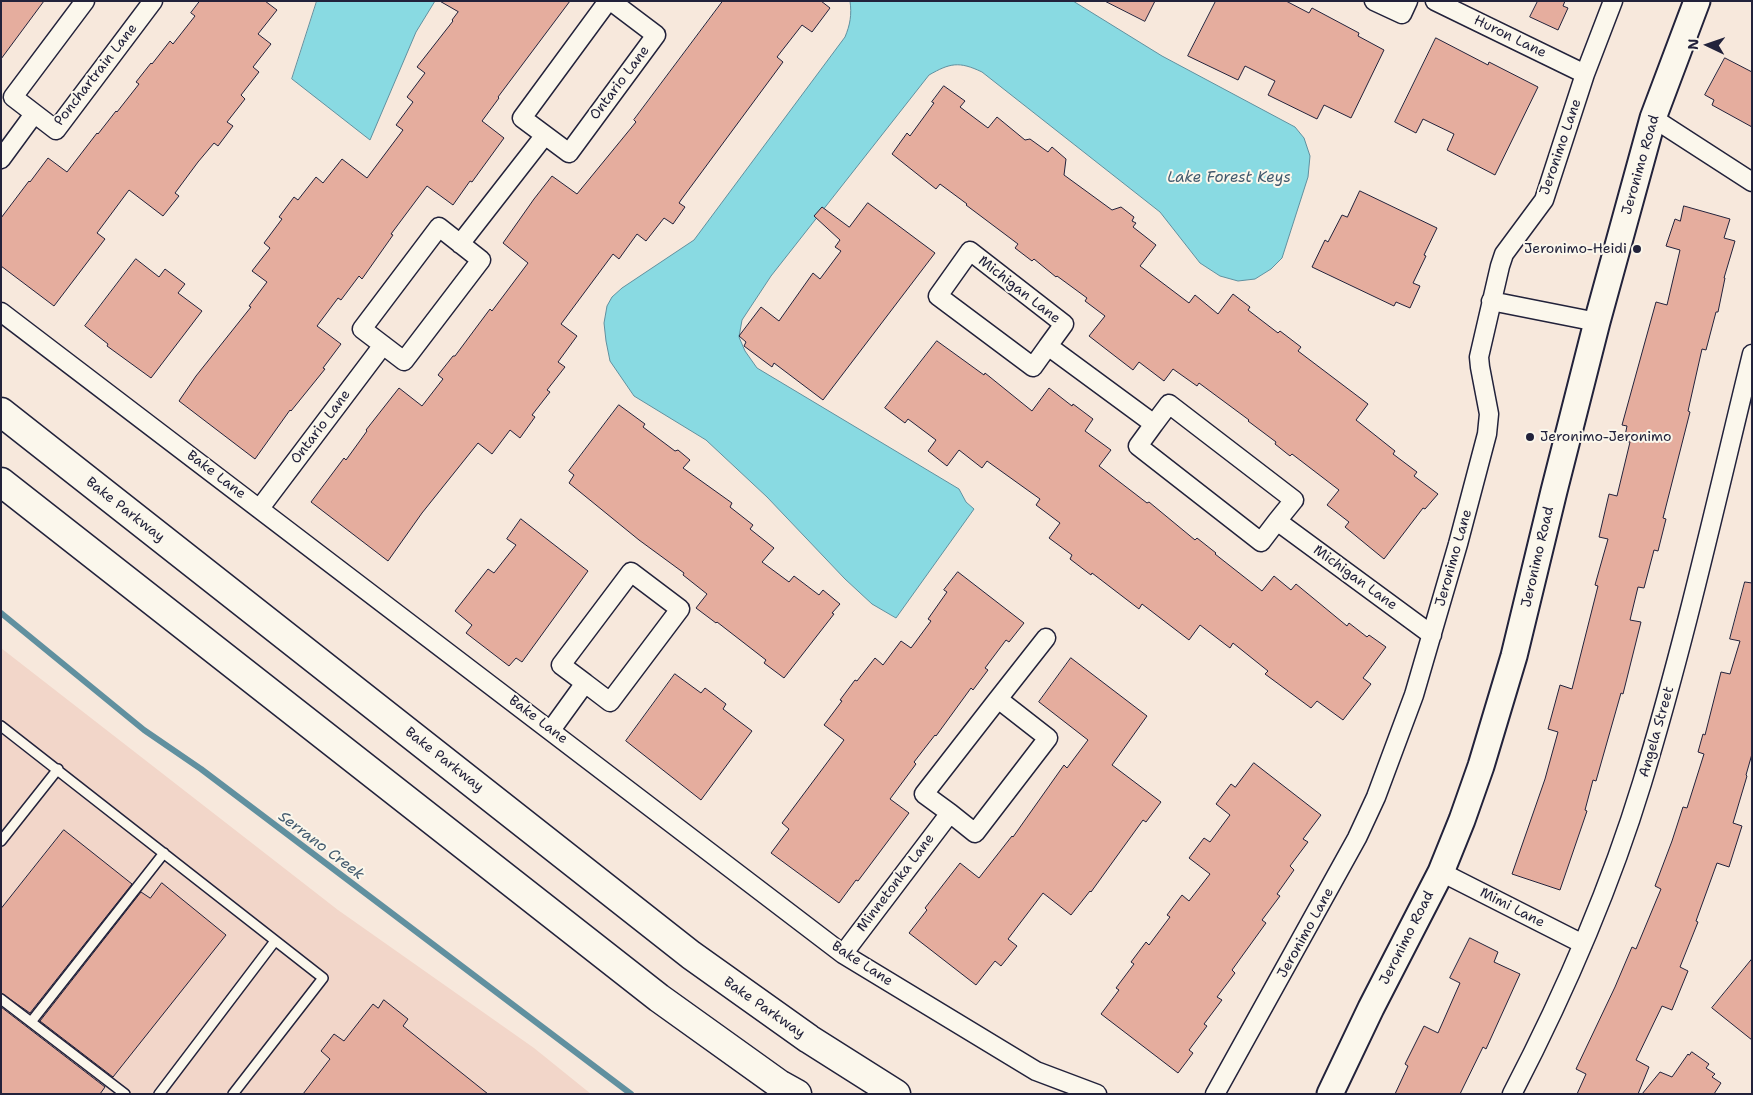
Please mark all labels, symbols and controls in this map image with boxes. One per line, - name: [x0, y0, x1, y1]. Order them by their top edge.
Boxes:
- street label: Huron Lane: [1471, 12, 1549, 62]
- north arrow: [1683, 20, 1733, 70]
- street label: Ponchartrain Lane: [51, 21, 141, 129]
- text: N: [1684, 38, 1702, 50]
- street label: Ontario Lane: [587, 43, 653, 123]
- street label: Jeronimo Lane: [1537, 97, 1585, 197]
- street label: Jeronimo Road: [1619, 113, 1663, 217]
- water label: Lake Forest Keys: [1167, 169, 1291, 187]
- place label: Jeronimo-Heidi: [1524, 241, 1627, 257]
- marker: Jeronimo-Heidi: [1631, 243, 1643, 255]
- street label: Michigan Lane: [975, 253, 1063, 327]
- street label: Ontario Lane: [288, 387, 354, 467]
- place label: Jeronimo-Jeronimo: [1540, 429, 1671, 445]
- marker: Jeronimo-Jeronimo: [1524, 431, 1536, 443]
- street label: Bake Lane: [183, 447, 249, 503]
- street label: Bake Parkway: [82, 474, 168, 546]
- street label: Jeronimo Road: [1518, 505, 1558, 609]
- street label: Jeronimo Lane: [1432, 507, 1476, 609]
- street label: Michigan Lane: [1310, 542, 1400, 614]
- street label: Angela Street: [1636, 685, 1678, 779]
- street label: Bake Lane: [505, 692, 571, 748]
- street label: Bake Parkway: [401, 724, 487, 796]
- water label: Serrano Creek: [275, 808, 367, 884]
- street label: Minnetonka Lane: [854, 831, 938, 935]
- street label: Mimi Lane: [1477, 884, 1547, 932]
- street label: Jeronimo Lane: [1274, 885, 1338, 981]
- street label: Jeronimo Road: [1376, 888, 1438, 988]
- street label: Bake Lane: [828, 938, 896, 990]
- street label: Bake Parkway: [720, 974, 808, 1042]

